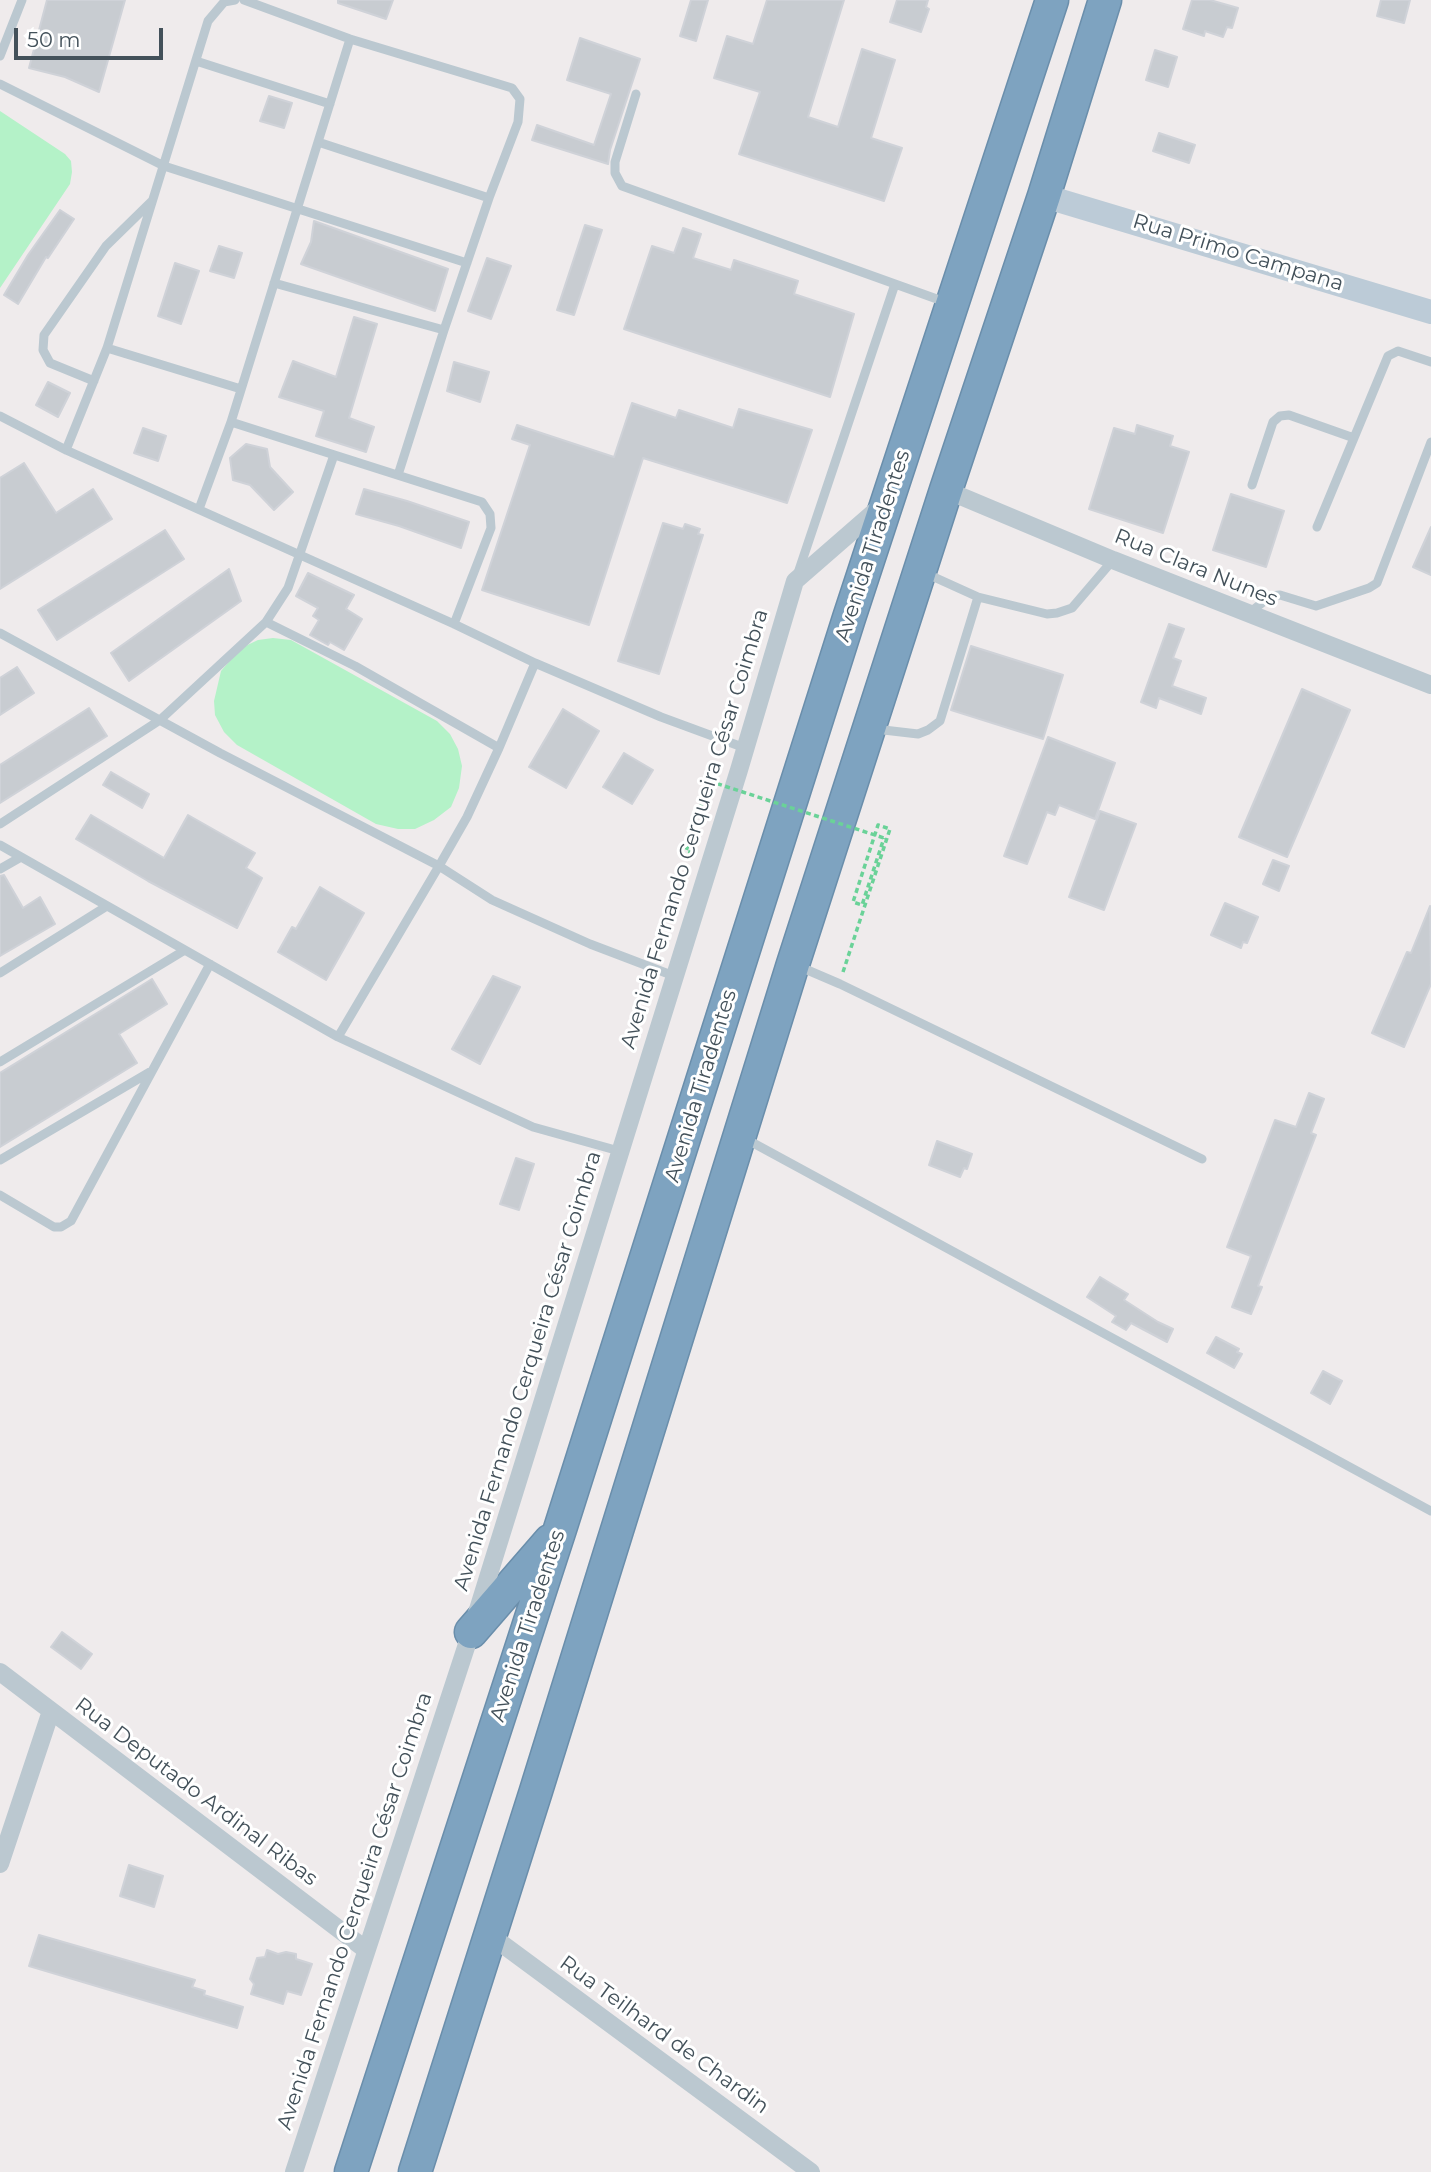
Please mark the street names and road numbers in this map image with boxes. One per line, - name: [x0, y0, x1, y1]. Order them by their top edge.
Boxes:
- street label: Rua Primo Campana: [1130, 209, 1346, 297]
- street label: Avenida Tiradentes: [830, 447, 916, 645]
- street label: Rua Clara Nunes: [1111, 524, 1281, 612]
- street label: Avenida Fernando Cerqueira César Coimbra: [616, 606, 774, 1052]
- street label: Avenida Tiradentes: [660, 987, 742, 1185]
- street label: Avenida Fernando Cerqueira César Coimbra: [449, 1148, 607, 1594]
- street label: Avenida Tiradentes: [485, 1527, 571, 1725]
- street label: Avenida Fernando Cerqueira César Coimbra: [272, 1689, 438, 2133]
- street label: Rua Deputado Ardinal Ribas: [70, 1692, 322, 1892]
- street label: Rua Teilhard de Chardin: [554, 1951, 774, 2119]

